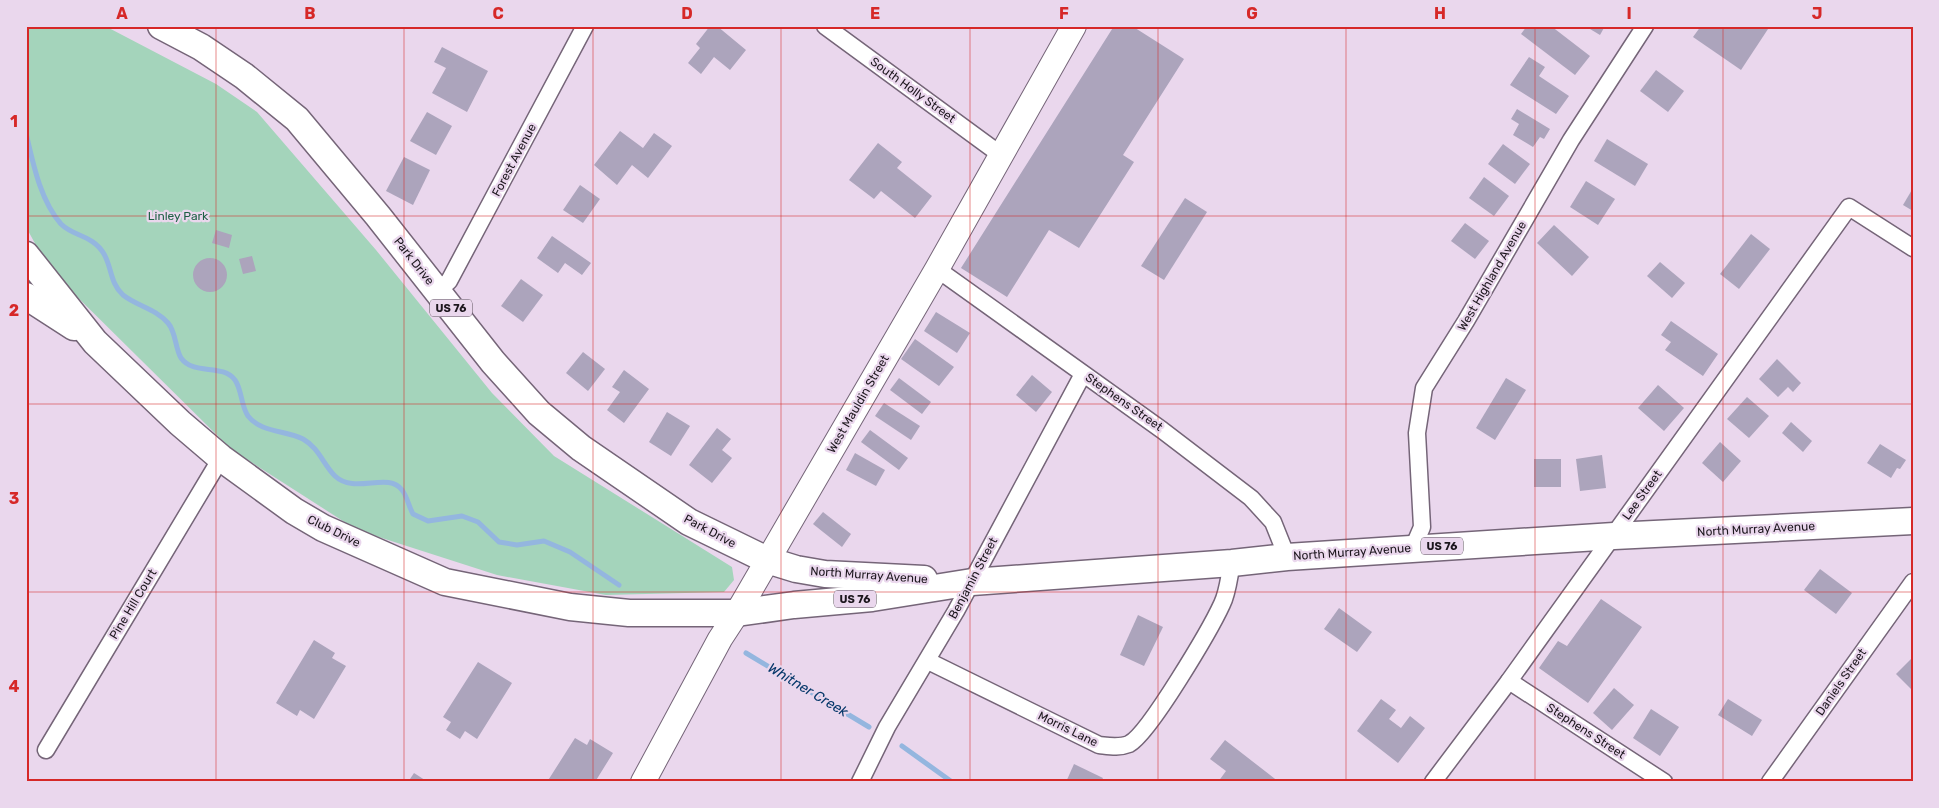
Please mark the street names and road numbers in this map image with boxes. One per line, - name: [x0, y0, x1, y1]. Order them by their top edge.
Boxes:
- street label: South Holly Street: [868, 54, 959, 126]
- street label: Forest Avenue: [489, 121, 539, 199]
- street label: West Highland Avenue: [1455, 218, 1529, 333]
- street label: Park Drive: [391, 234, 437, 288]
- road number: US 76: [430, 300, 472, 316]
- street label: West Mauldin Street: [824, 352, 892, 456]
- street label: Stephens Street: [1083, 370, 1166, 434]
- street label: Lee Street: [1619, 467, 1665, 522]
- street label: Club Drive: [305, 512, 363, 550]
- street label: Park Drive: [682, 512, 739, 551]
- street label: North Murray Avenue: [1697, 519, 1816, 539]
- street label: Benjamin Street: [946, 535, 1000, 621]
- road number: US 76: [1421, 538, 1463, 554]
- street label: North Murray Avenue: [1293, 541, 1412, 563]
- street label: North Murray Avenue: [810, 564, 929, 586]
- street label: Pine Hill Court: [107, 566, 160, 642]
- road number: US 76: [834, 590, 876, 608]
- street label: Daniels Street: [1813, 646, 1869, 718]
- street label: Stephens Street: [1544, 700, 1628, 762]
- street label: Morris Lane: [1036, 708, 1100, 750]

